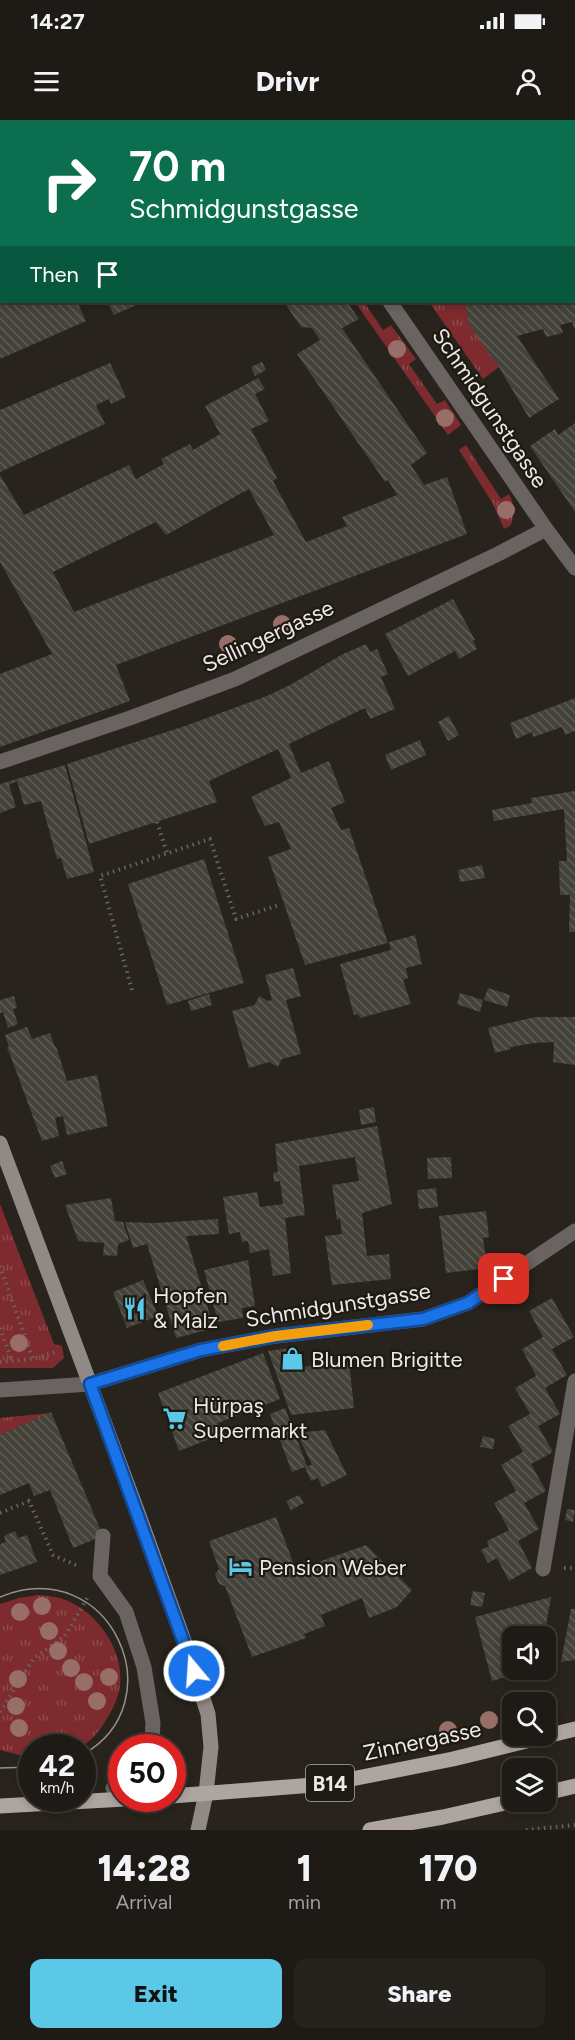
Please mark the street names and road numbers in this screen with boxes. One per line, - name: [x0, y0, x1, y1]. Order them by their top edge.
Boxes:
- street label: Schmidgunstgasse: [427, 323, 553, 493]
- street label: Sellingergasse: [198, 594, 338, 678]
- street label: Schmidgunstgasse: [244, 1277, 432, 1333]
- street label: Zinnergasse: [361, 1715, 483, 1767]
- road number: B14: [306, 1765, 354, 1801]

